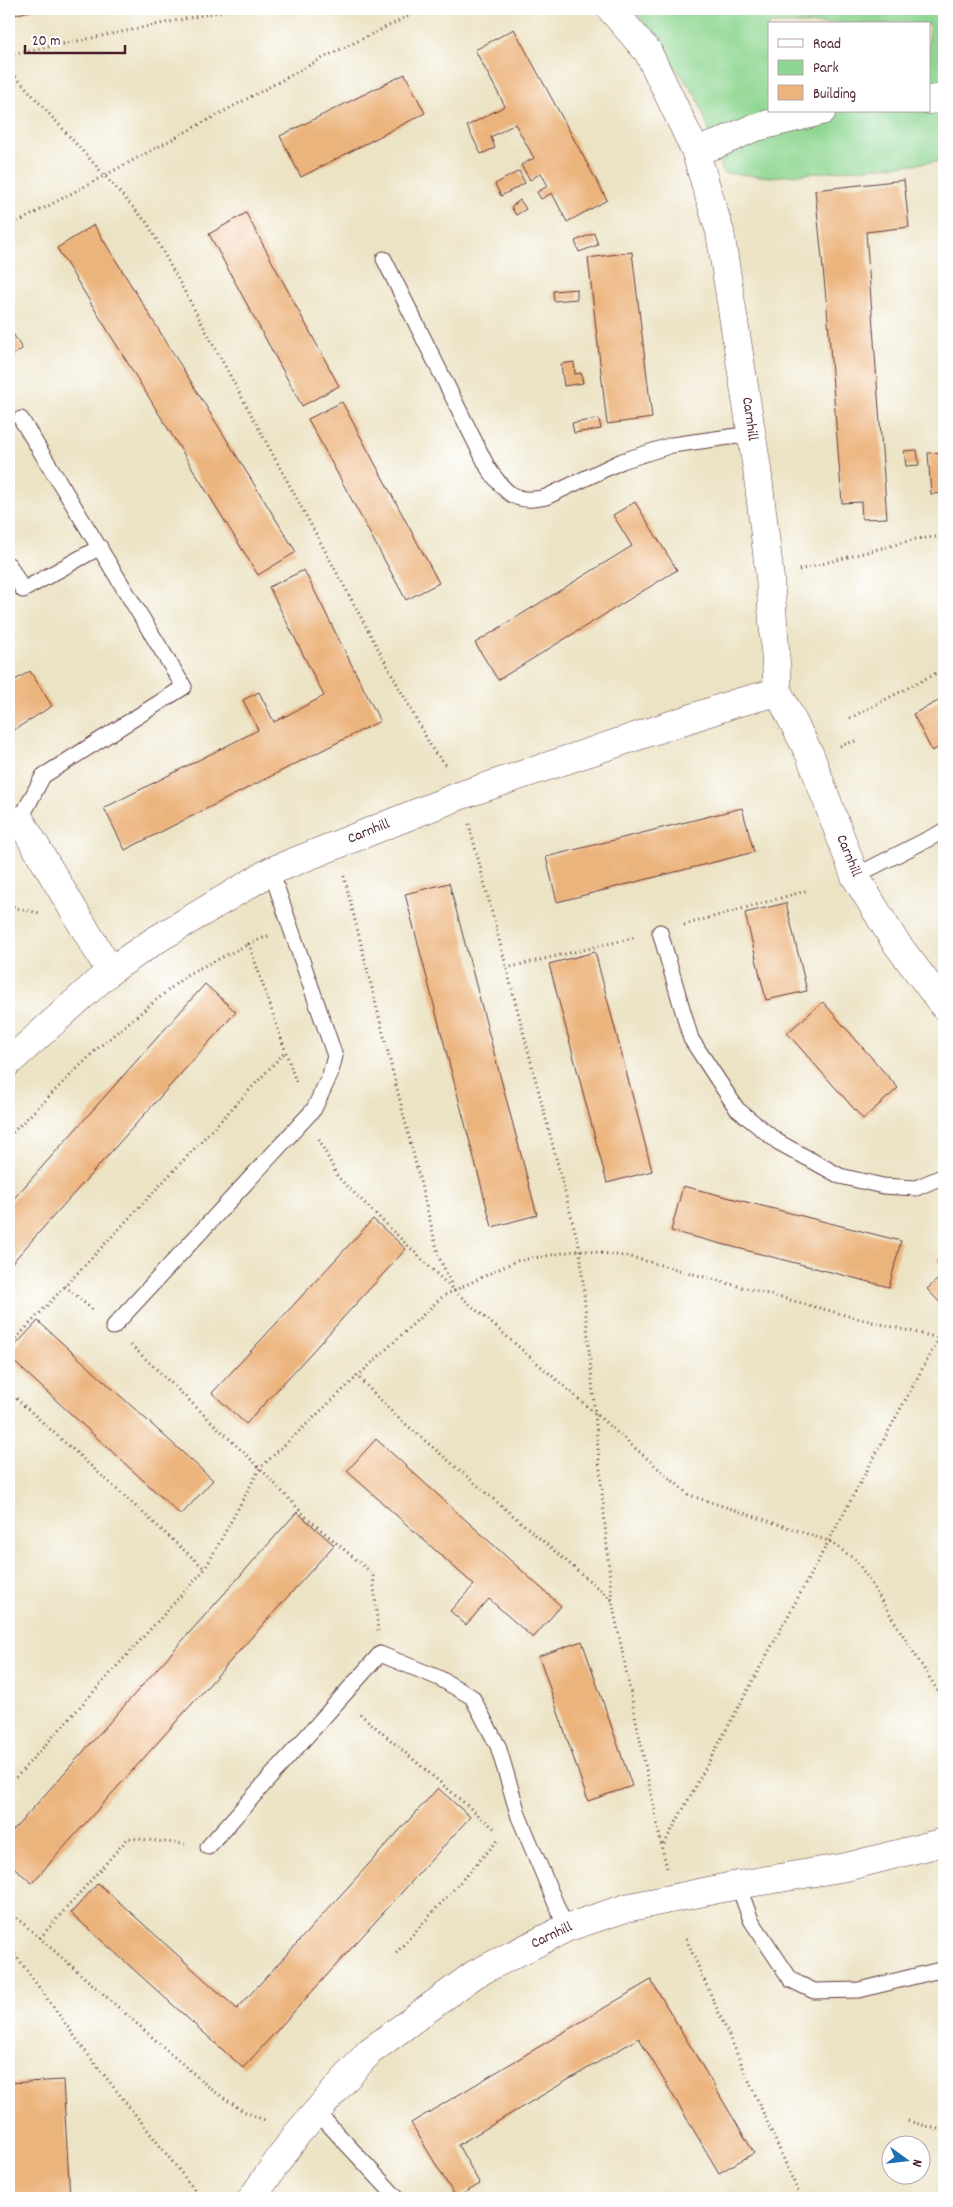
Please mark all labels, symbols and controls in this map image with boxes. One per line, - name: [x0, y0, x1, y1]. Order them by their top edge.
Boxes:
- scale bar: [25, 22, 125, 54]
- legend: [768, 22, 930, 112]
- text: 20 m: [32, 31, 60, 53]
- text: Road: [813, 34, 841, 56]
- text: Park: [813, 58, 839, 80]
- text: Building: [813, 84, 856, 106]
- street label: Carnhill: [735, 396, 763, 443]
- street label: Carnhill: [345, 813, 394, 850]
- street label: Carnhill: [830, 832, 867, 881]
- street label: Carnhill: [528, 1917, 577, 1955]
- north arrow: [880, 2134, 930, 2184]
- text: N: [906, 2157, 927, 2169]

